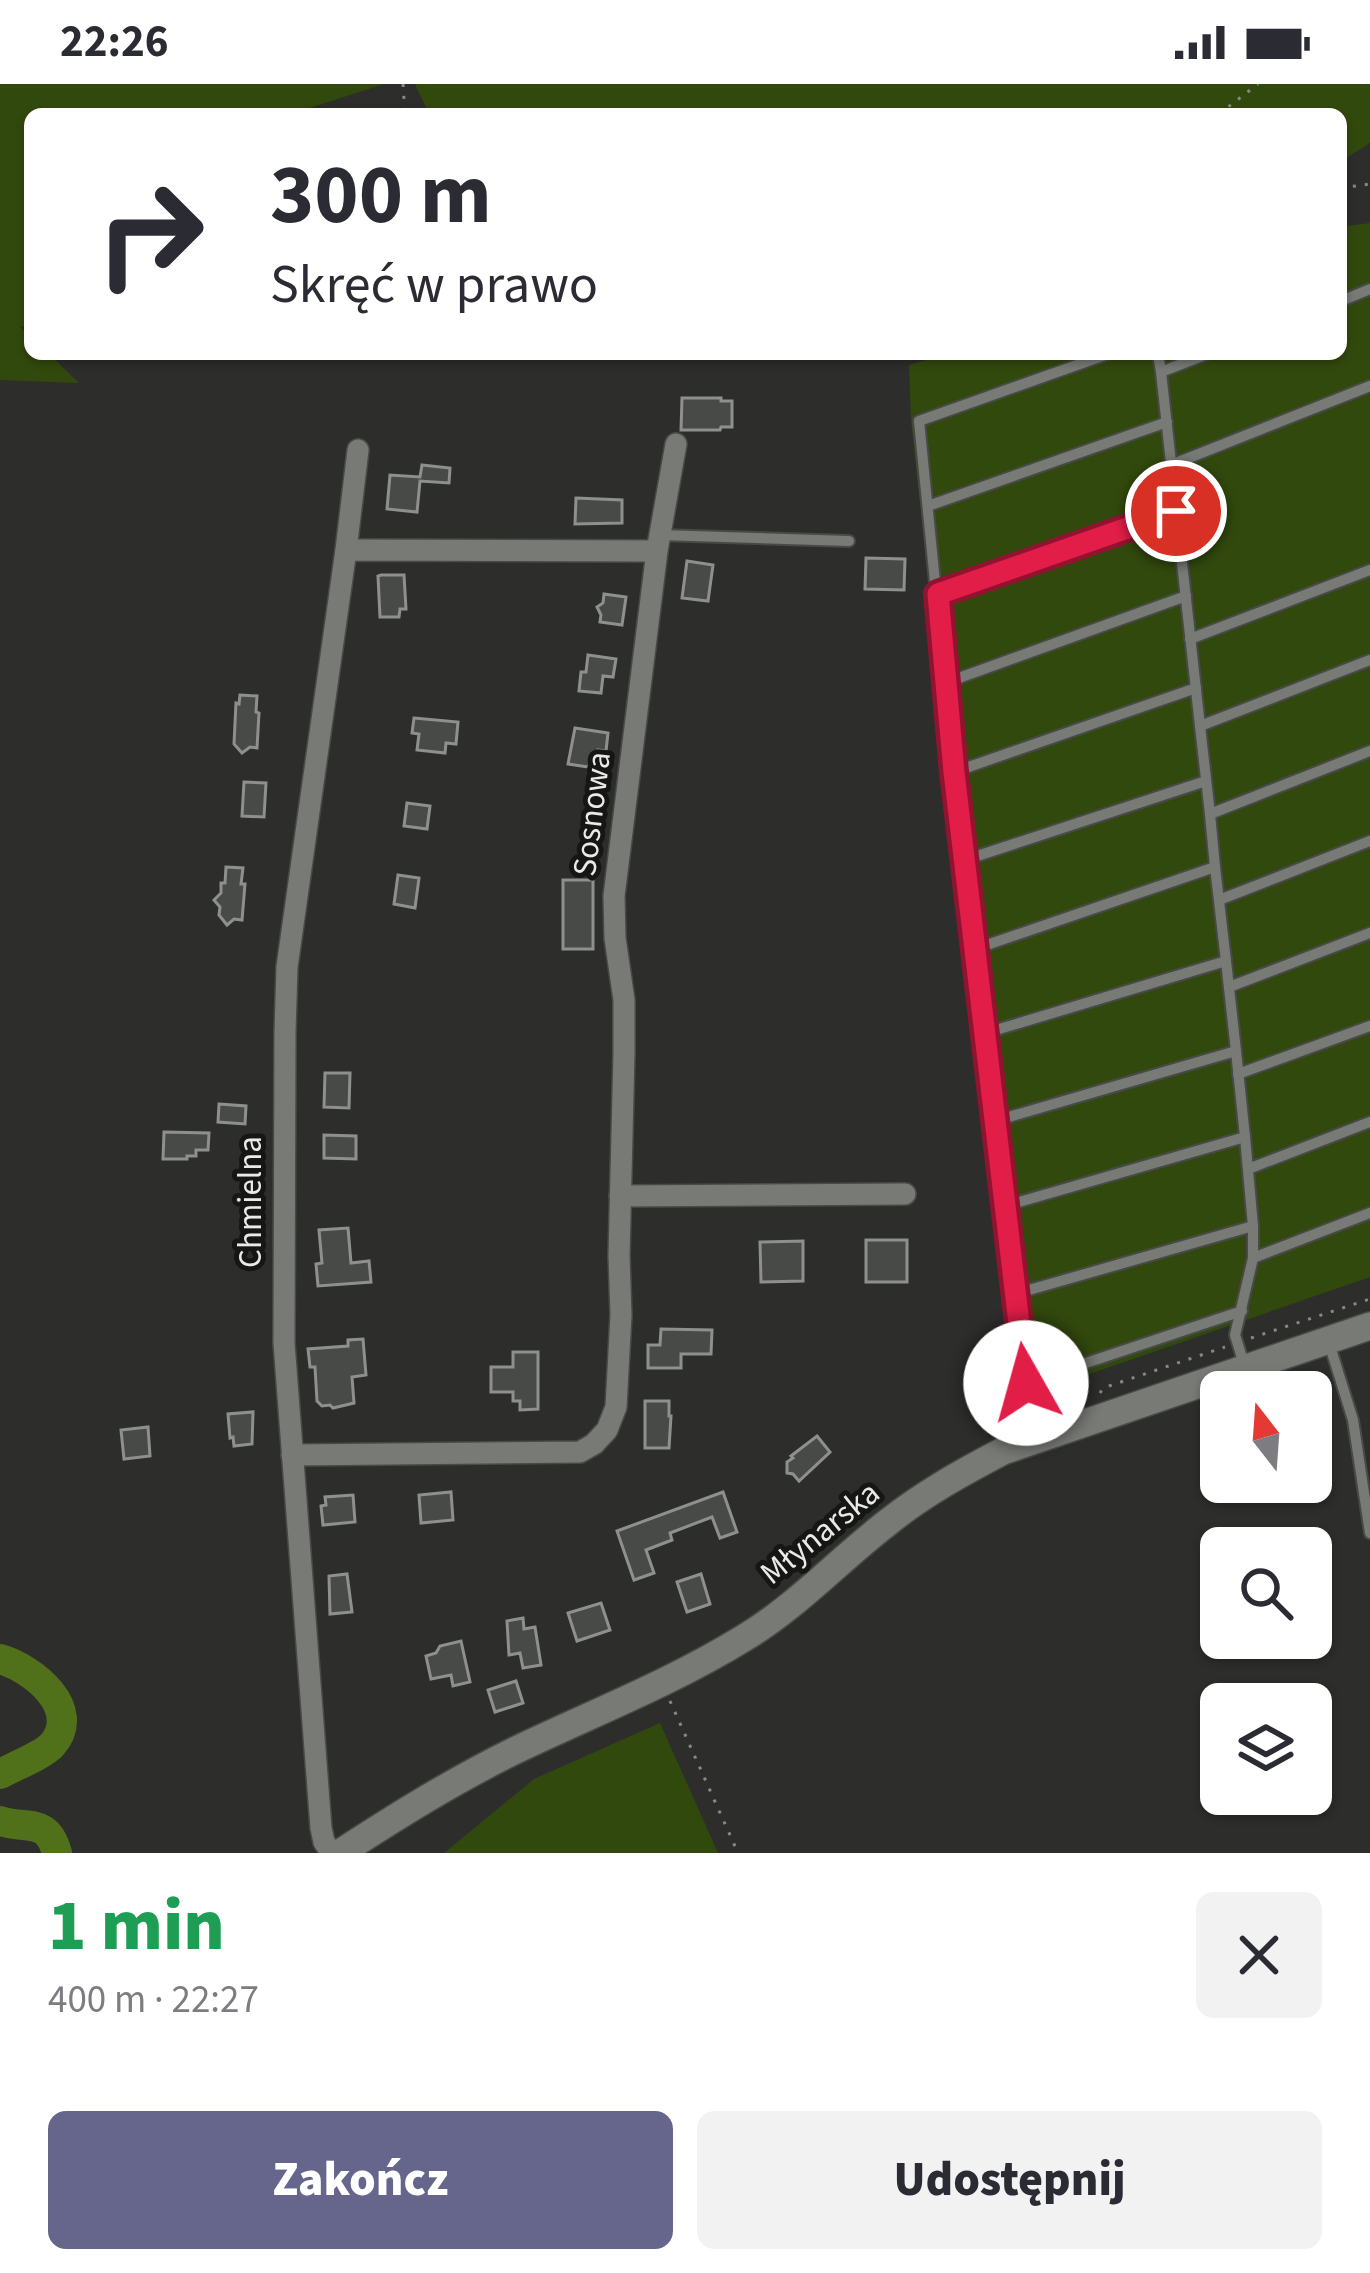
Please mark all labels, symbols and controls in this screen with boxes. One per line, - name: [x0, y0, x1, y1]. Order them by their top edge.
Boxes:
- text: 22:26: [60, 10, 169, 74]
- text: 300 m: [270, 136, 492, 256]
- icon: right: [72, 156, 228, 312]
- text: Skręć w prawo: [270, 247, 598, 324]
- pin: [1125, 460, 1227, 562]
- icon: arrive: [1143, 478, 1209, 544]
- street label: Sosnowa: [561, 749, 623, 879]
- street label: Chmielna: [227, 1136, 274, 1268]
- position arrow: [963, 1320, 1089, 1446]
- north arrow: [1200, 1371, 1332, 1503]
- map controls: [1200, 1371, 1332, 1815]
- street label: Młynarska: [750, 1470, 890, 1596]
- button: search: [1200, 1527, 1332, 1659]
- button: layers: [1200, 1683, 1332, 1815]
- text: 1 min: [48, 1875, 225, 1978]
- button: close: [1196, 1892, 1322, 2018]
- text: 400 m · 22:27: [48, 1972, 259, 2028]
- button: Zakończ: [48, 2111, 673, 2249]
- button: Udostępnij: [697, 2111, 1322, 2249]

